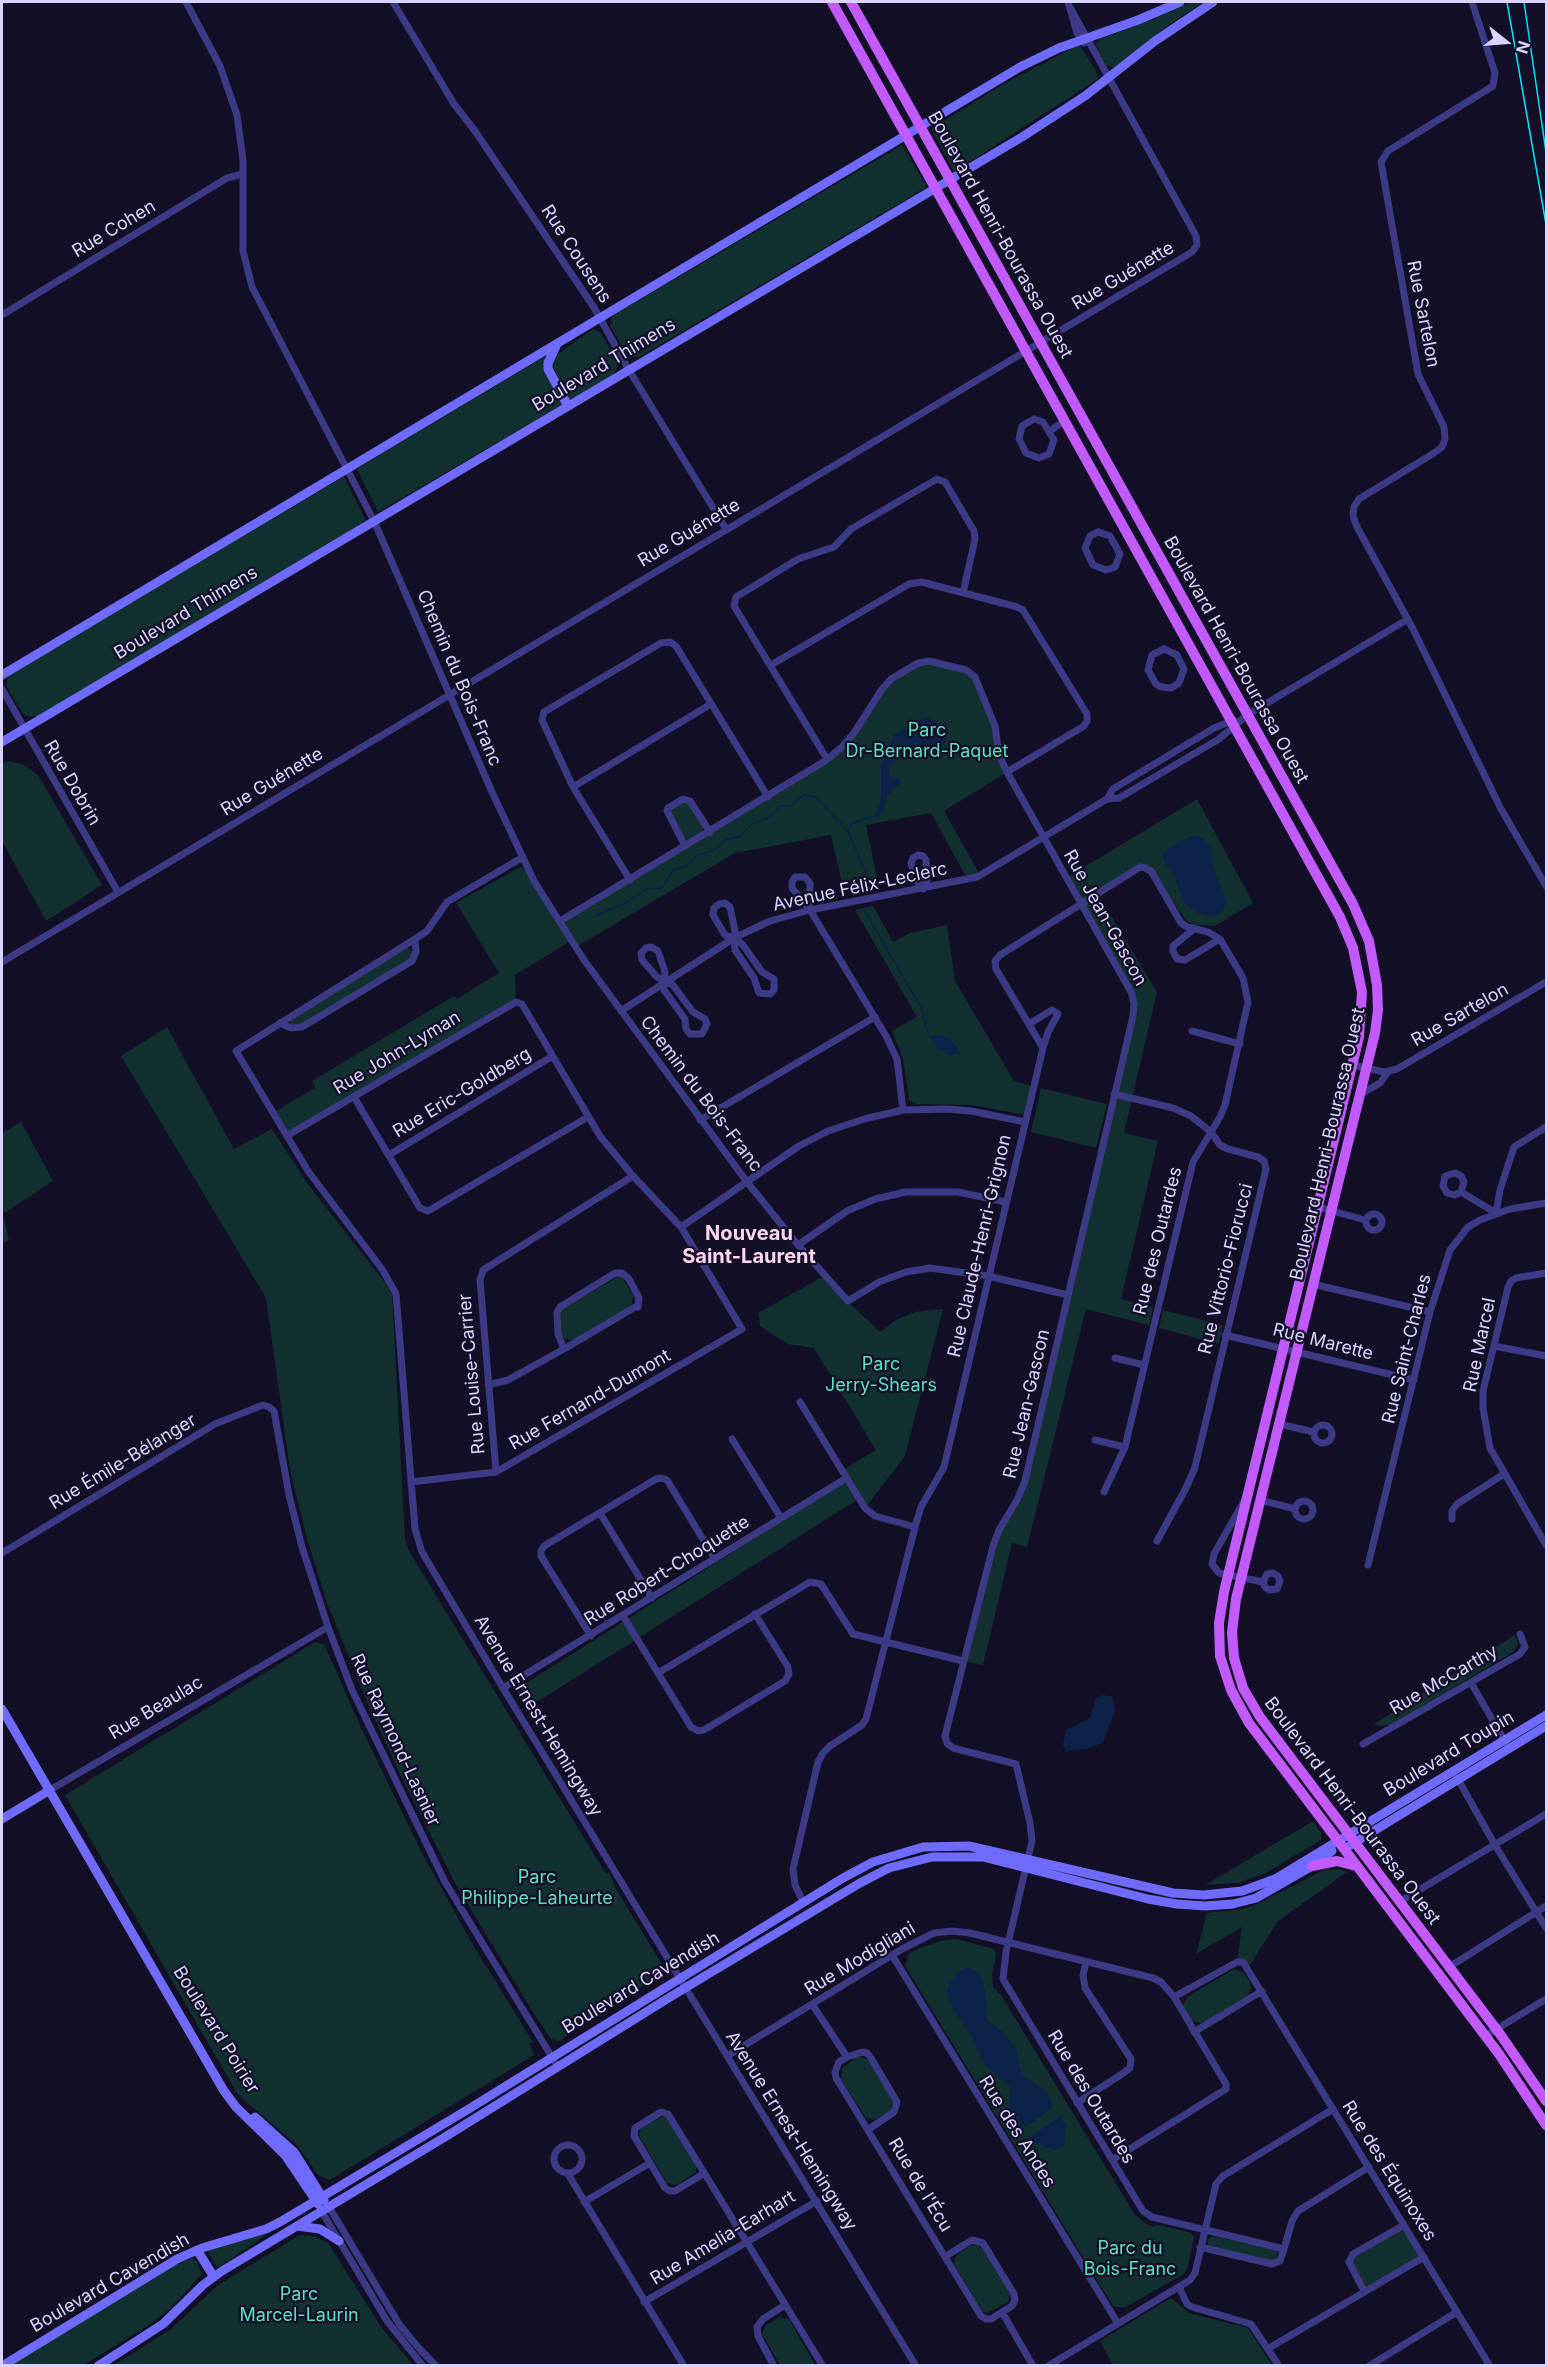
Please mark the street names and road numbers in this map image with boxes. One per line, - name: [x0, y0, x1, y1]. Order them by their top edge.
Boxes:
- street label: Boulevard Henri-Bourassa Ouest: [923, 108, 1077, 362]
- street label: Rue Cohen: [68, 196, 160, 262]
- street label: Rue Cousens: [536, 201, 616, 307]
- street label: Rue Guénette: [1068, 237, 1178, 315]
- street label: Rue Sartelon: [1402, 259, 1444, 369]
- street label: Boulevard Thimens: [528, 314, 680, 416]
- street label: Rue Guénette: [634, 494, 744, 572]
- street label: Boulevard Henri-Bourassa Ouest: [1159, 533, 1313, 787]
- street label: Boulevard Thimens: [110, 562, 262, 664]
- street label: Chemin du Bois-Franc: [412, 587, 506, 769]
- street label: Rue Dobrin: [39, 737, 105, 829]
- street label: Rue Guénette: [217, 743, 327, 821]
- street label: Rue Jean-Gascon: [1059, 846, 1151, 990]
- street label: Avenue Félix-Leclerc: [771, 858, 949, 916]
- street label: Rue Sartelon: [1408, 979, 1512, 1051]
- street label: Boulevard Henri-Bourassa Ouest: [1286, 1006, 1370, 1282]
- street label: Rue John-Lyman: [330, 1007, 464, 1099]
- street label: Chemin du Bois-Franc: [635, 1012, 767, 1176]
- street label: Rue Eric-Goldberg: [389, 1043, 535, 1143]
- street label: Rue Claude-Henri-Grignon: [944, 1132, 1016, 1360]
- street label: Rue des Outardes: [1129, 1165, 1187, 1317]
- street label: Rue Vittorio-Fiorucci: [1194, 1181, 1258, 1357]
- street label: Rue Saint-Charles: [1378, 1272, 1436, 1426]
- street label: Rue Louise-Carrier: [454, 1293, 490, 1455]
- street label: Rue Marcel: [1459, 1296, 1501, 1394]
- street label: Rue Marette: [1271, 1319, 1375, 1365]
- street label: Rue Jean-Gascon: [999, 1327, 1055, 1481]
- street label: Rue Fernand-Dumont: [506, 1345, 674, 1455]
- street label: Rue Émile-Bélanger: [46, 1410, 200, 1514]
- street label: Rue Robert-Choquette: [580, 1511, 754, 1631]
- street label: Avenue Ernest-Hemingway: [469, 1611, 607, 1821]
- street label: Rue McCarthy: [1386, 1640, 1502, 1720]
- street label: Rue Raymond-Lasnier: [346, 1650, 444, 1830]
- street label: Rue Beaulac: [105, 1672, 207, 1744]
- street label: Boulevard Henri-Bourassa Ouest: [1259, 1693, 1445, 1929]
- street label: Boulevard Toupin: [1380, 1707, 1518, 1801]
- street label: Rue Modigliani: [801, 1918, 919, 2000]
- street label: Boulevard Cavendish: [558, 1927, 724, 2039]
- street label: Boulevard Poirier: [168, 1963, 264, 2097]
- street label: Rue des Outardes: [1043, 2026, 1139, 2168]
- street label: Avenue Ernest-Hemingway: [721, 2027, 861, 2235]
- street label: Rue des Andes: [974, 2072, 1060, 2192]
- street label: Rue des Équinoxes: [1337, 2097, 1441, 2245]
- street label: Rue de l'Écu: [883, 2134, 957, 2236]
- street label: Rue Amelia-Earhart: [647, 2186, 799, 2290]
- street label: Boulevard Cavendish: [27, 2229, 193, 2337]

